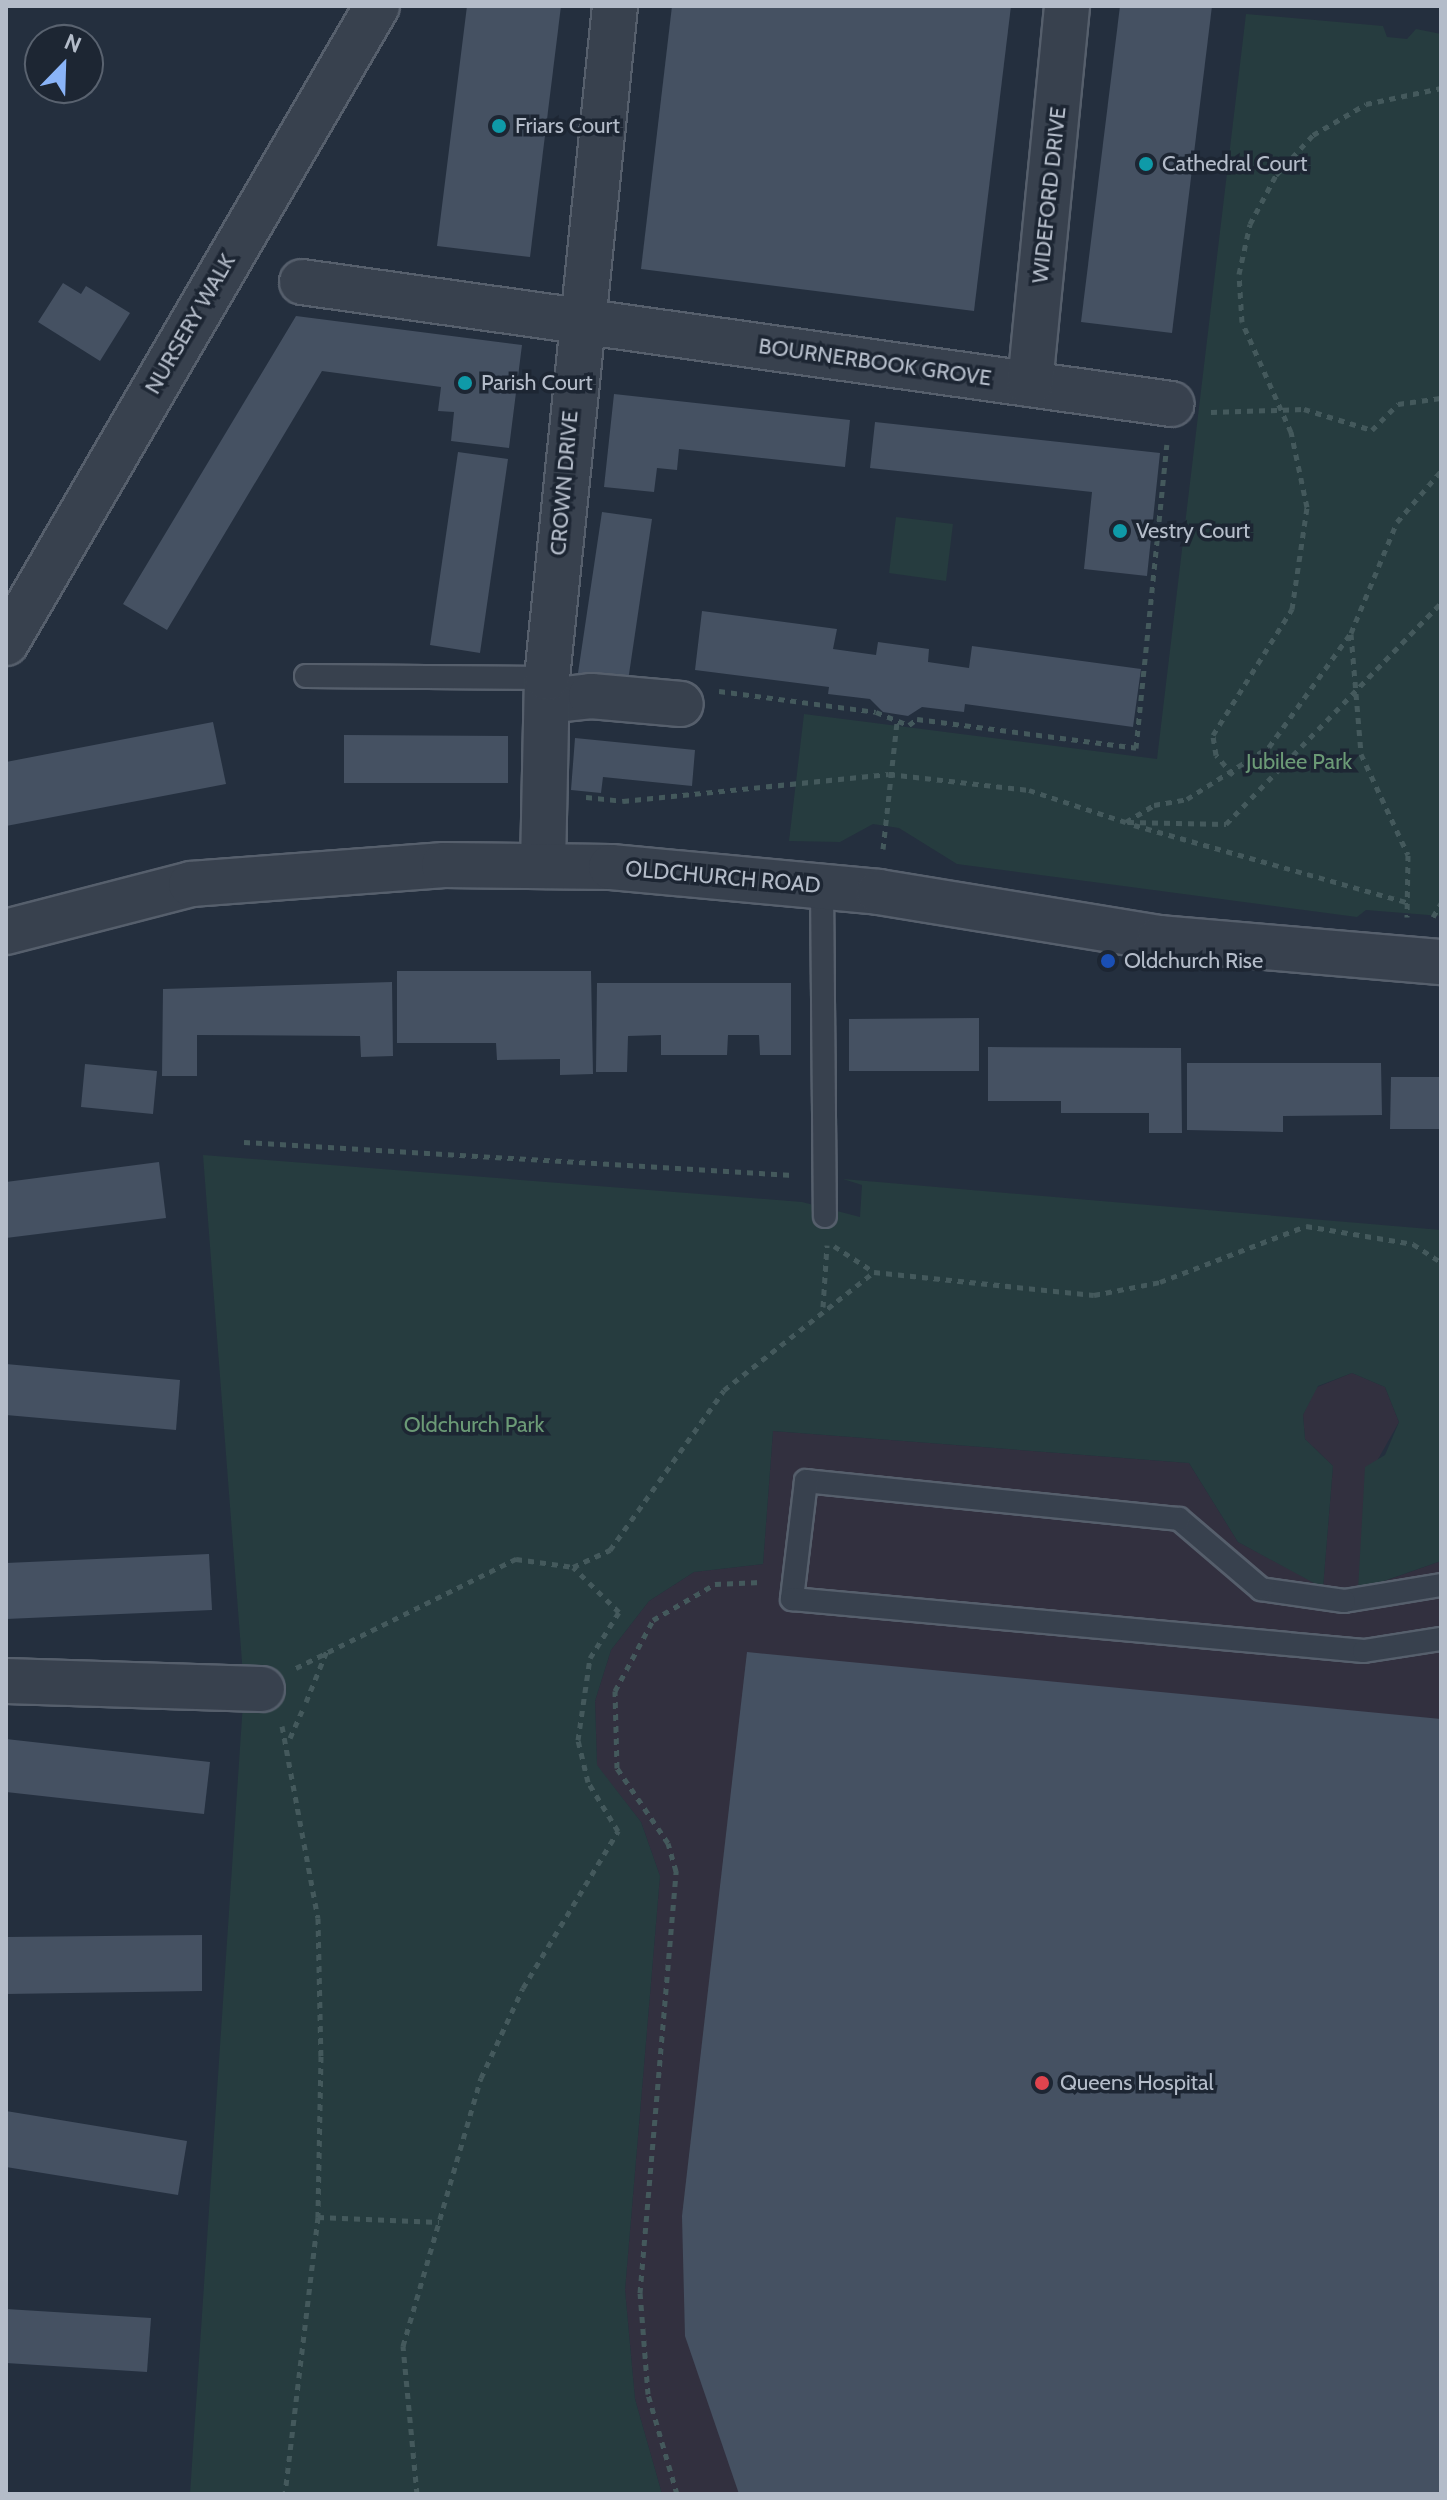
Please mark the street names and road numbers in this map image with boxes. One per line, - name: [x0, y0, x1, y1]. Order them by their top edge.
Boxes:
- street label: WIDEFORD DRIVE: [1027, 105, 1071, 285]
- street label: NURSERY WALK: [139, 249, 241, 399]
- street label: BOURNERBOOK GROVE: [757, 333, 993, 391]
- street label: CROWN DRIVE: [545, 409, 583, 557]
- street label: OLDCHURCH ROAD: [624, 855, 822, 899]

